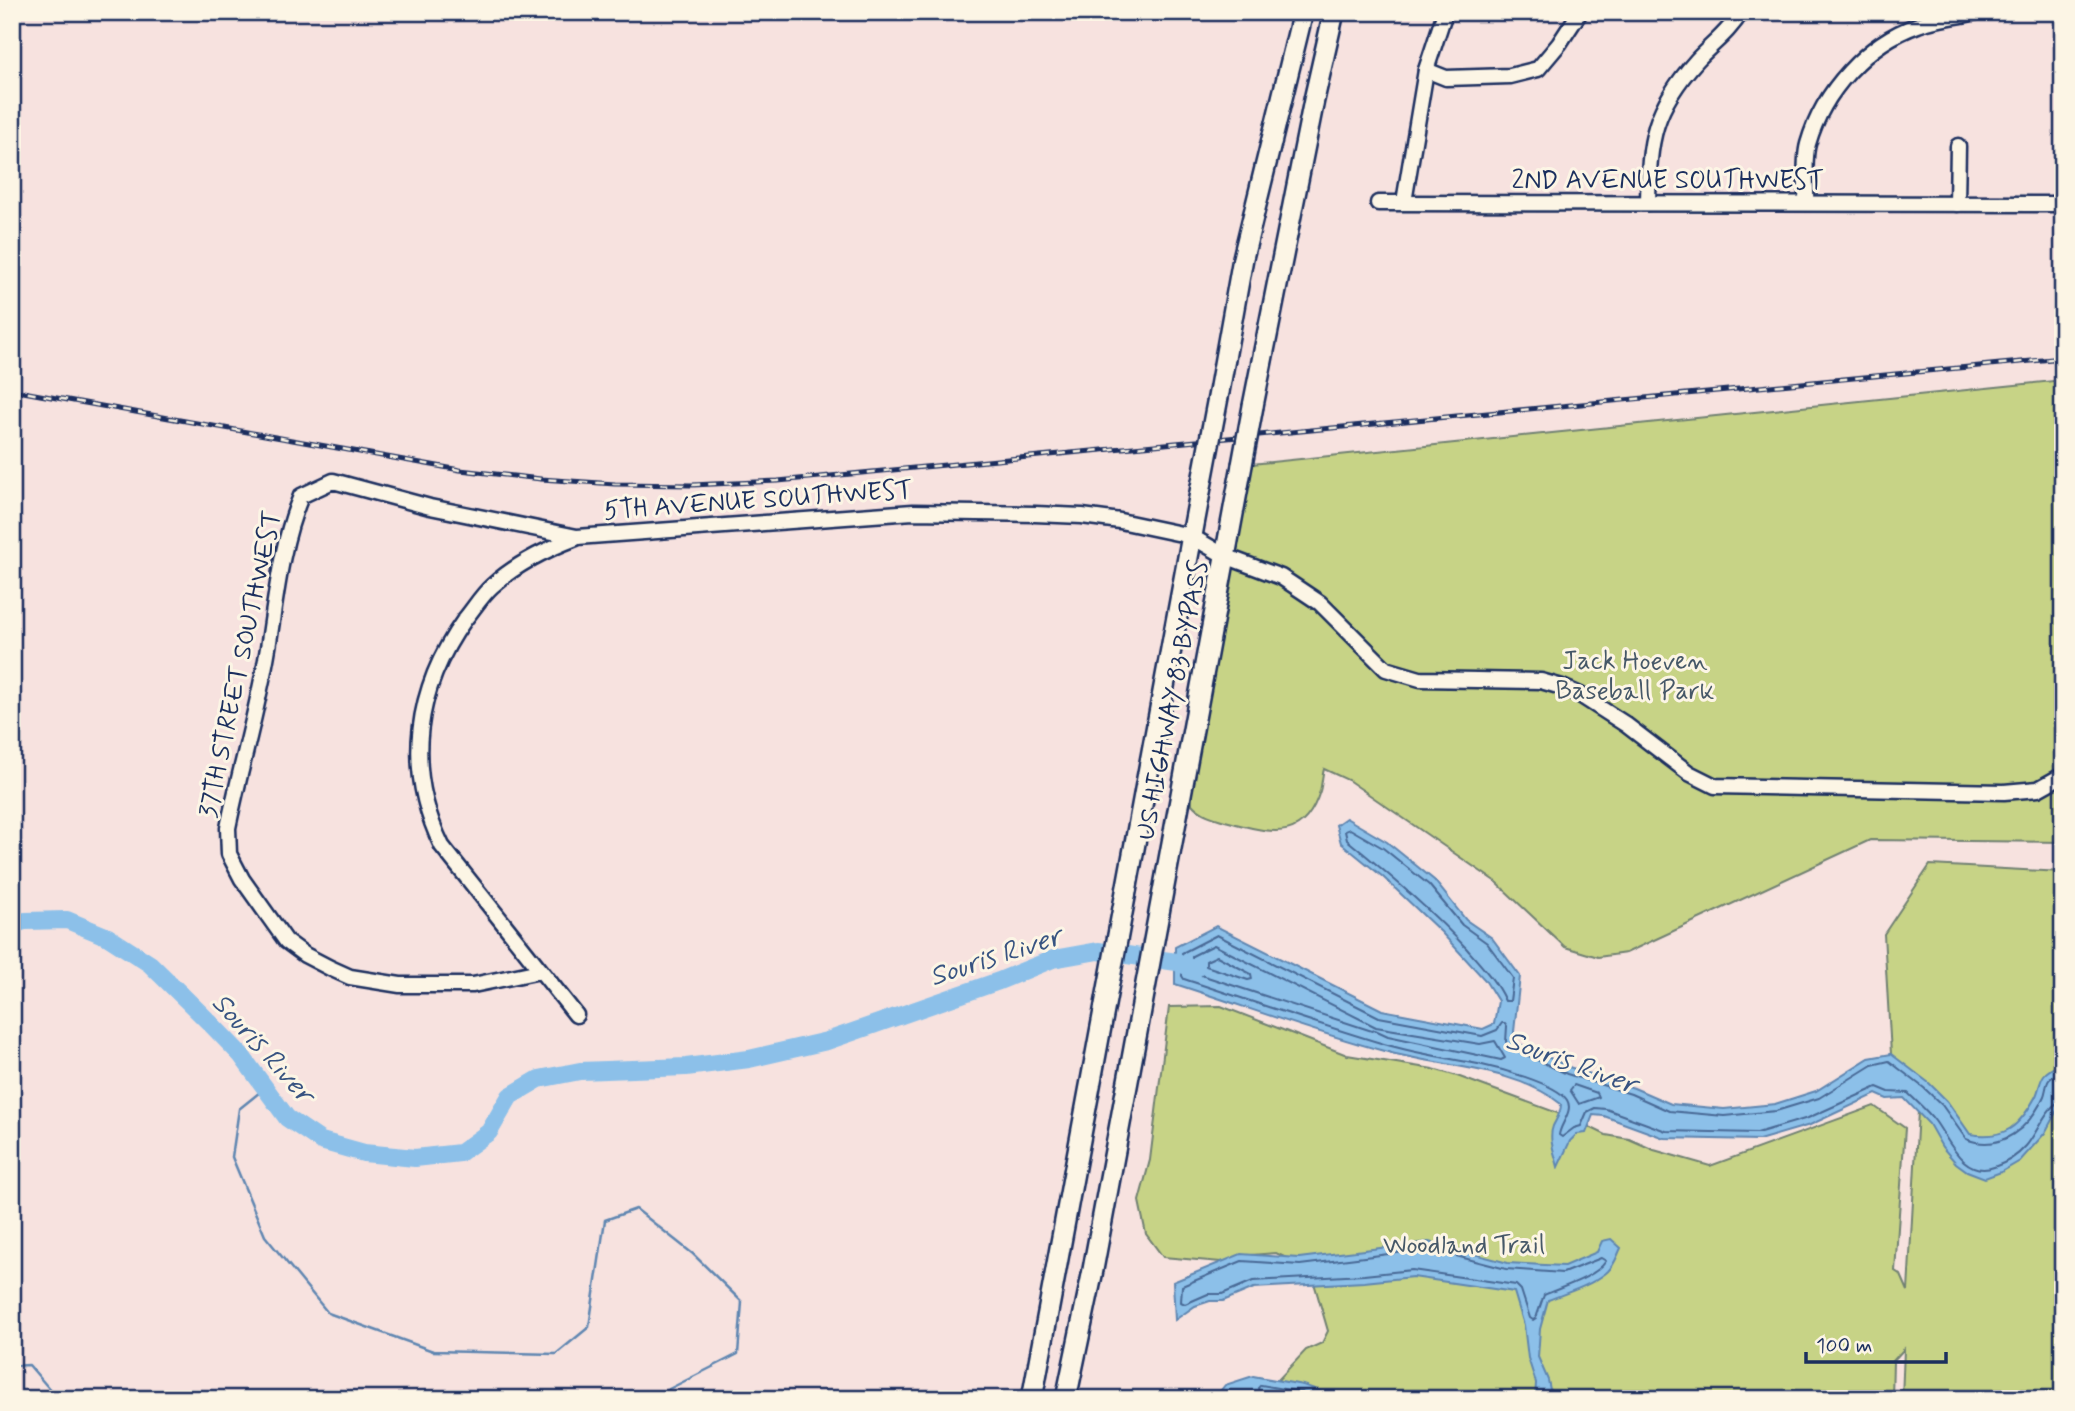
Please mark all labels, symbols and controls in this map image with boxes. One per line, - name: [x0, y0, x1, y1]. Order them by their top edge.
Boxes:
- street label: 2ND AVENUE SOUTHWEST: [1511, 164, 1825, 198]
- street label: 5TH AVENUE SOUTHWEST: [603, 473, 914, 529]
- street label: 37TH STREET SOUTHWEST: [192, 508, 290, 821]
- street label: US HIGHWAY 83 BYPASS: [1129, 558, 1217, 843]
- park label: Jack Hoeven Baseball Park: [1556, 645, 1715, 709]
- water label: Souris River: [925, 917, 1070, 996]
- water label: Souris River: [203, 986, 324, 1115]
- water label: Souris River: [1501, 1023, 1645, 1105]
- park label: Woodland Trail: [1383, 1229, 1545, 1263]
- scale bar: [1806, 1320, 1946, 1364]
- text: 100 m: [1816, 1332, 1872, 1360]

